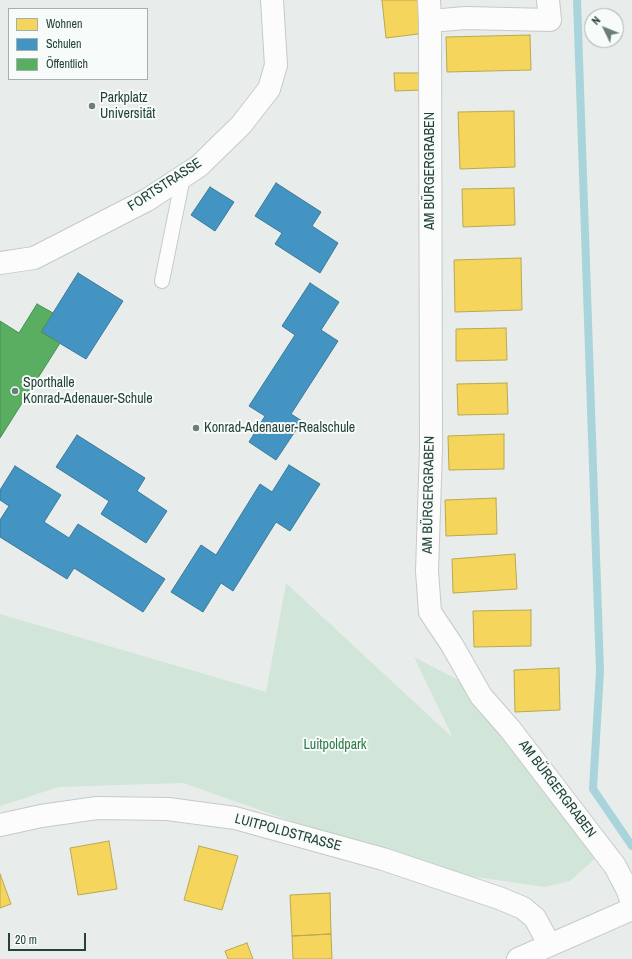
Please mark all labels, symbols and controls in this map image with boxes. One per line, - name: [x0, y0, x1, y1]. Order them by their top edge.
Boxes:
- legend: [8, 8, 148, 80]
- north arrow: [584, 8, 624, 48]
- text: N: [589, 13, 603, 28]
- text: Wohnen: [46, 16, 82, 32]
- text: Schulen: [46, 36, 82, 52]
- text: Öffentlich: [46, 56, 88, 72]
- place label: Parkplatz Universität: [100, 90, 156, 122]
- marker: Parkplatz Universität: [87, 101, 97, 111]
- street label: AM BÜRGERGRABEN: [422, 112, 438, 230]
- street label: FORTSTRASSE: [125, 155, 205, 215]
- place label: Sporthalle Konrad-Adenauer-Schule: [23, 375, 153, 408]
- marker: Sporthalle Konrad-Adenauer-Schule: [10, 386, 20, 396]
- place label: Konrad-Adenauer-Realschule: [204, 420, 355, 436]
- marker: Konrad-Adenauer-Realschule: [191, 423, 201, 433]
- street label: AM BÜRGERGRABEN: [420, 436, 438, 554]
- park label: Luitpoldpark: [303, 737, 367, 753]
- street label: AM BÜRGERGRABEN: [515, 737, 599, 841]
- street label: LUITPOLDSTRASSE: [233, 811, 343, 855]
- scale bar: [10, 925, 88, 951]
- text: 20 m: [15, 932, 37, 948]

